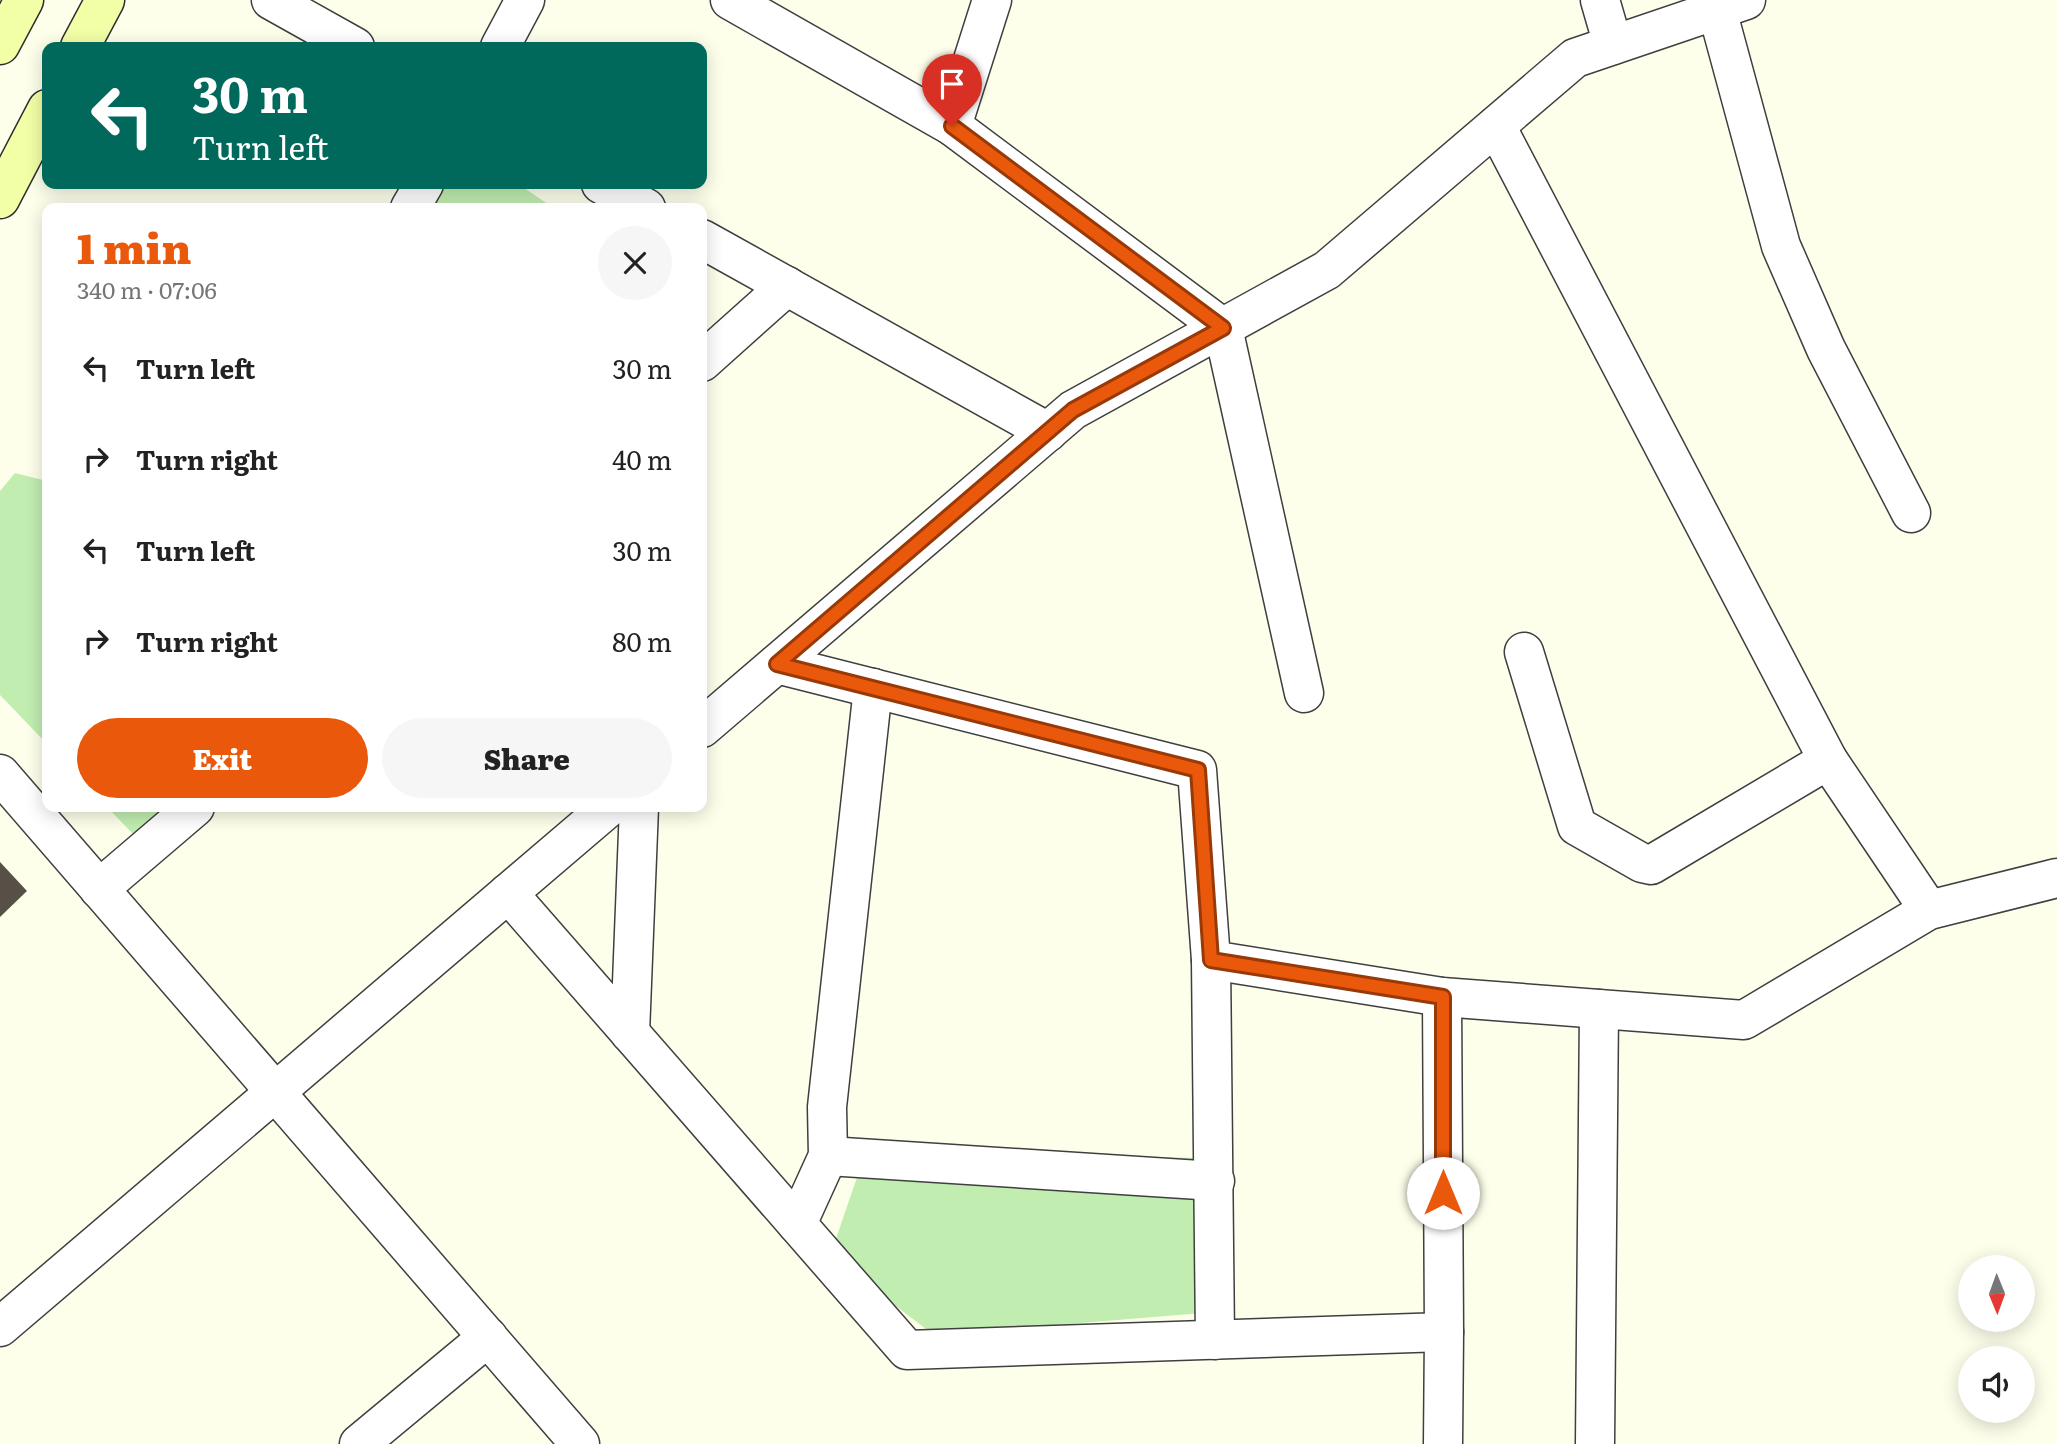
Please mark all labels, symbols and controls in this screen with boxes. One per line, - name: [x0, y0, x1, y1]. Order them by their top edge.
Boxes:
- pin: [922, 54, 982, 126]
- text: 30 m: [192, 55, 308, 128]
- icon: arrive: [933, 65, 971, 103]
- icon: left: [77, 70, 168, 161]
- text: Turn left: [192, 122, 329, 170]
- text: 1 min: [77, 215, 192, 277]
- button: close: [598, 226, 672, 300]
- text: 340 m · 07:06: [77, 272, 217, 306]
- text: Turn left: [136, 348, 255, 387]
- text: 30 m: [612, 348, 672, 387]
- icon: left: [77, 349, 115, 387]
- text: Turn right: [136, 439, 278, 478]
- text: 40 m: [612, 439, 672, 478]
- icon: right: [77, 440, 115, 478]
- text: Turn left: [136, 530, 255, 569]
- text: 30 m: [612, 530, 672, 569]
- icon: left: [77, 531, 115, 569]
- text: Turn right: [136, 621, 278, 660]
- text: 80 m: [612, 621, 672, 660]
- icon: right: [77, 622, 115, 660]
- button: Exit: [77, 718, 368, 798]
- button: Share: [382, 718, 672, 798]
- position arrow: [1406, 1156, 1480, 1230]
- north arrow: [1958, 1255, 2035, 1332]
- map controls: [1958, 1255, 2035, 1423]
- button: sound: [1958, 1346, 2035, 1423]

